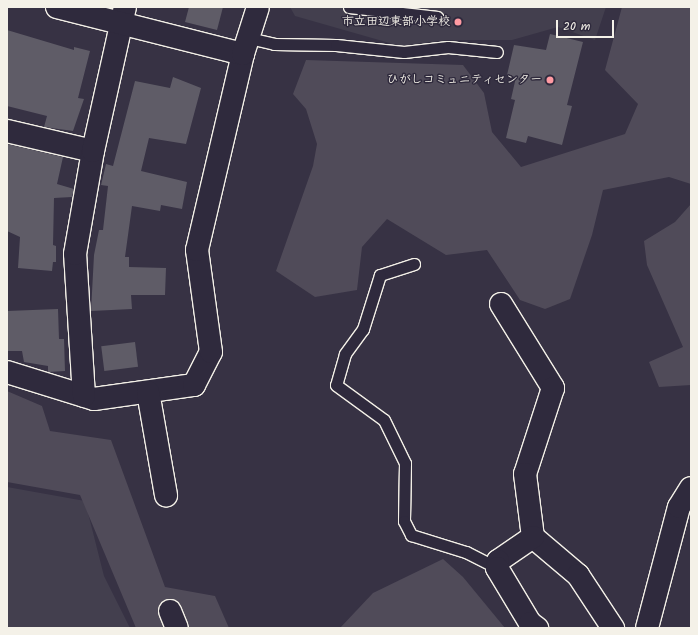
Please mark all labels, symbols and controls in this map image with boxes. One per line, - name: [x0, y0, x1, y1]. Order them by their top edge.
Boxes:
- scale bar: [558, 12, 616, 38]
- place label: 市立田辺東部小学校: [342, 15, 450, 29]
- marker: 市立田辺東部小学校: [453, 17, 463, 27]
- text: 20 m: [563, 17, 590, 36]
- place label: ひがしコミュニティセンター: [386, 73, 542, 87]
- marker: ひがしコミュニティセンター: [545, 75, 555, 85]

